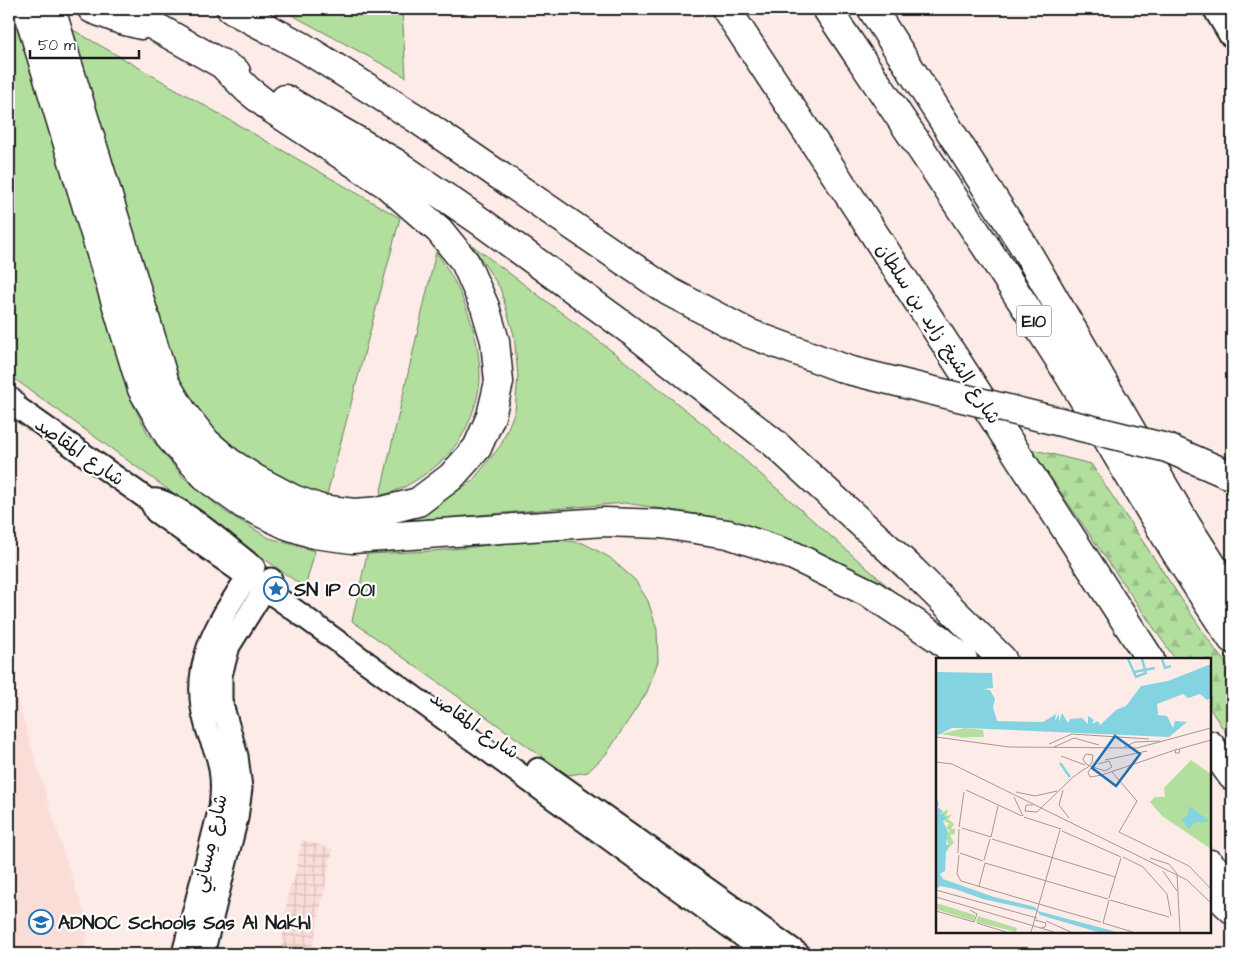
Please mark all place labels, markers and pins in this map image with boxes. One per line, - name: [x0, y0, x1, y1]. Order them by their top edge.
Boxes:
- place icon: SN IP 001: [263, 576, 289, 602]
- place label: SN IP 001: [293, 577, 375, 604]
- school or university icon: ADNOC Schools Sas Al Nakhl: [28, 909, 54, 935]
- place label: ADNOC Schools Sas Al Nakhl: [58, 910, 311, 937]

